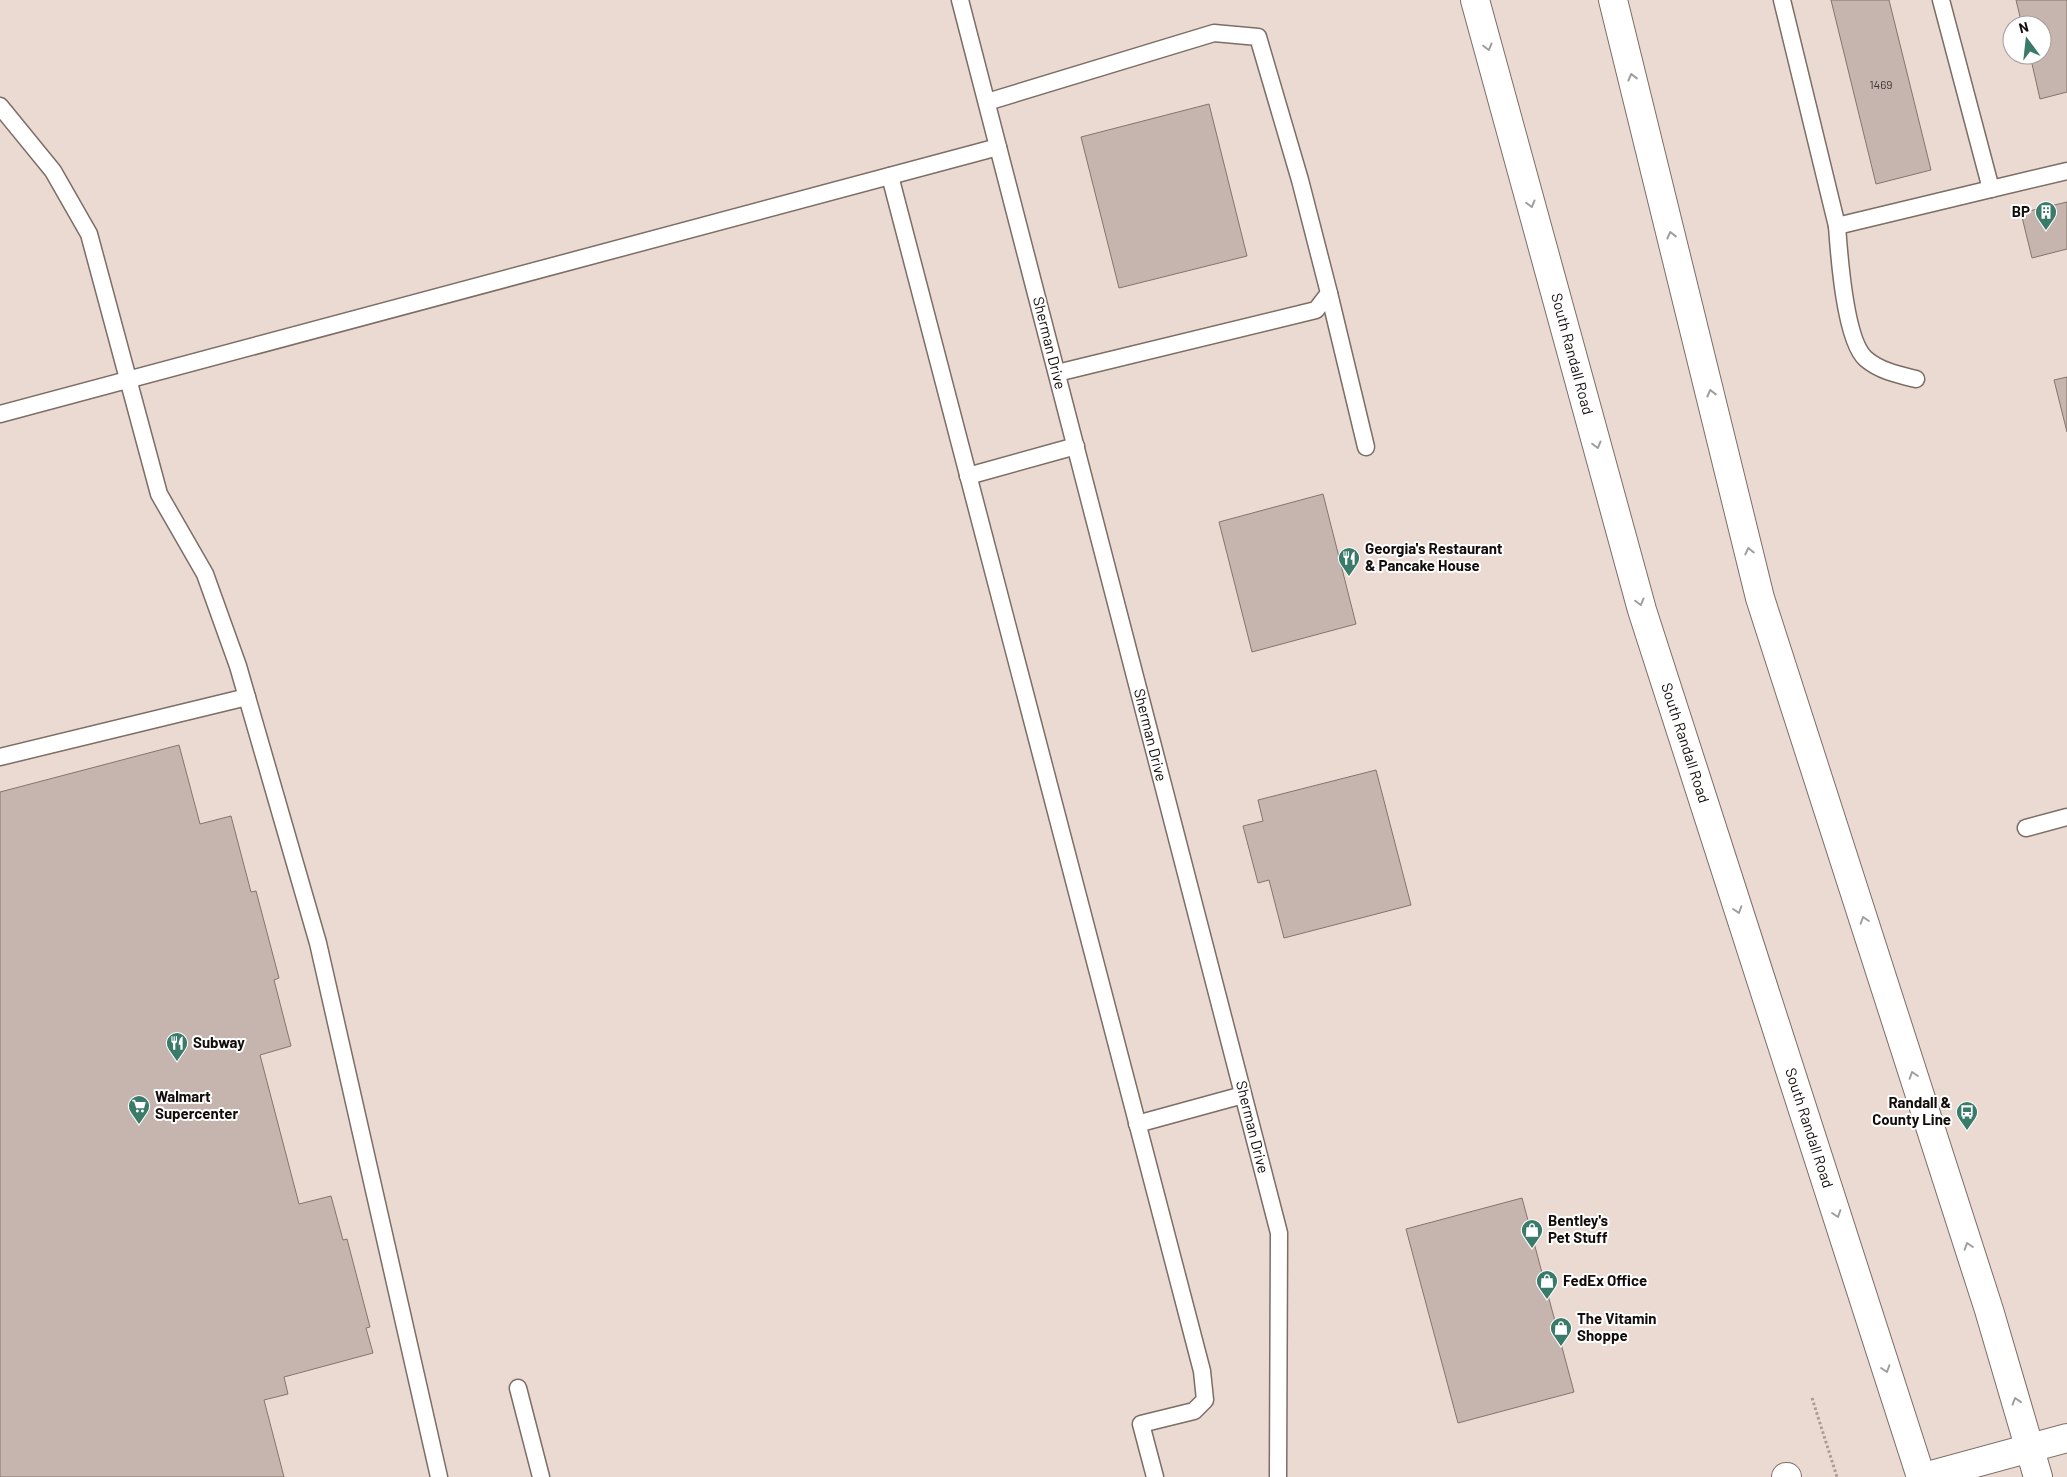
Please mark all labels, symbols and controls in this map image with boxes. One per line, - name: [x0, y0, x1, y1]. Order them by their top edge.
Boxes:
- north arrow: [2002, 15, 2052, 65]
- text: N: [2017, 18, 2030, 36]
- one-way arrow: [1482, 43, 1493, 51]
- one-way arrow: [1627, 73, 1638, 82]
- house number: 1469: [1869, 77, 1893, 91]
- one-way arrow: [1525, 199, 1536, 208]
- building icon: BP: [2034, 200, 2058, 231]
- place label: BP: [2012, 202, 2030, 220]
- one-way arrow: [1667, 232, 1677, 240]
- street label: South Randall Road: [1548, 291, 1598, 417]
- street label: Sherman Drive: [1030, 295, 1070, 391]
- one-way arrow: [1706, 388, 1717, 397]
- one-way arrow: [1591, 440, 1602, 449]
- place label: Georgia's Restaurant & Pancake House: [1365, 539, 1503, 574]
- restaurant icon: Georgia's Restaurant & Pancake House: [1337, 546, 1361, 577]
- one-way arrow: [1744, 546, 1755, 555]
- one-way arrow: [1634, 597, 1645, 606]
- street label: South Randall Road: [1658, 680, 1714, 805]
- street label: Sherman Drive: [1131, 687, 1171, 783]
- one-way arrow: [1733, 905, 1743, 914]
- one-way arrow: [1859, 916, 1869, 925]
- restaurant icon: Subway: [165, 1031, 189, 1062]
- place label: Subway: [193, 1033, 245, 1051]
- street label: South Randall Road: [1782, 1065, 1838, 1190]
- one-way arrow: [1909, 1071, 1919, 1079]
- street label: Sherman Drive: [1233, 1079, 1273, 1175]
- place label: Walmart Supercenter: [155, 1087, 238, 1122]
- place label: Randall & County Line: [1872, 1093, 1951, 1128]
- supermarket icon: Walmart Supercenter: [127, 1094, 151, 1125]
- bus stop icon: Randall & County Line: [1955, 1100, 1979, 1131]
- one-way arrow: [1831, 1210, 1841, 1218]
- place label: Bentley's Pet Stuff: [1548, 1211, 1609, 1246]
- shop icon: Bentley's Pet Stuff: [1520, 1218, 1544, 1249]
- one-way arrow: [1964, 1242, 1974, 1251]
- shop icon: FedEx Office: [1535, 1269, 1559, 1300]
- place label: FedEx Office: [1563, 1271, 1647, 1289]
- place label: The Vitamin Shoppe: [1577, 1309, 1656, 1344]
- shop icon: The Vitamin Shoppe: [1549, 1316, 1573, 1347]
- one-way arrow: [1881, 1364, 1891, 1373]
- one-way arrow: [2012, 1398, 2022, 1406]

